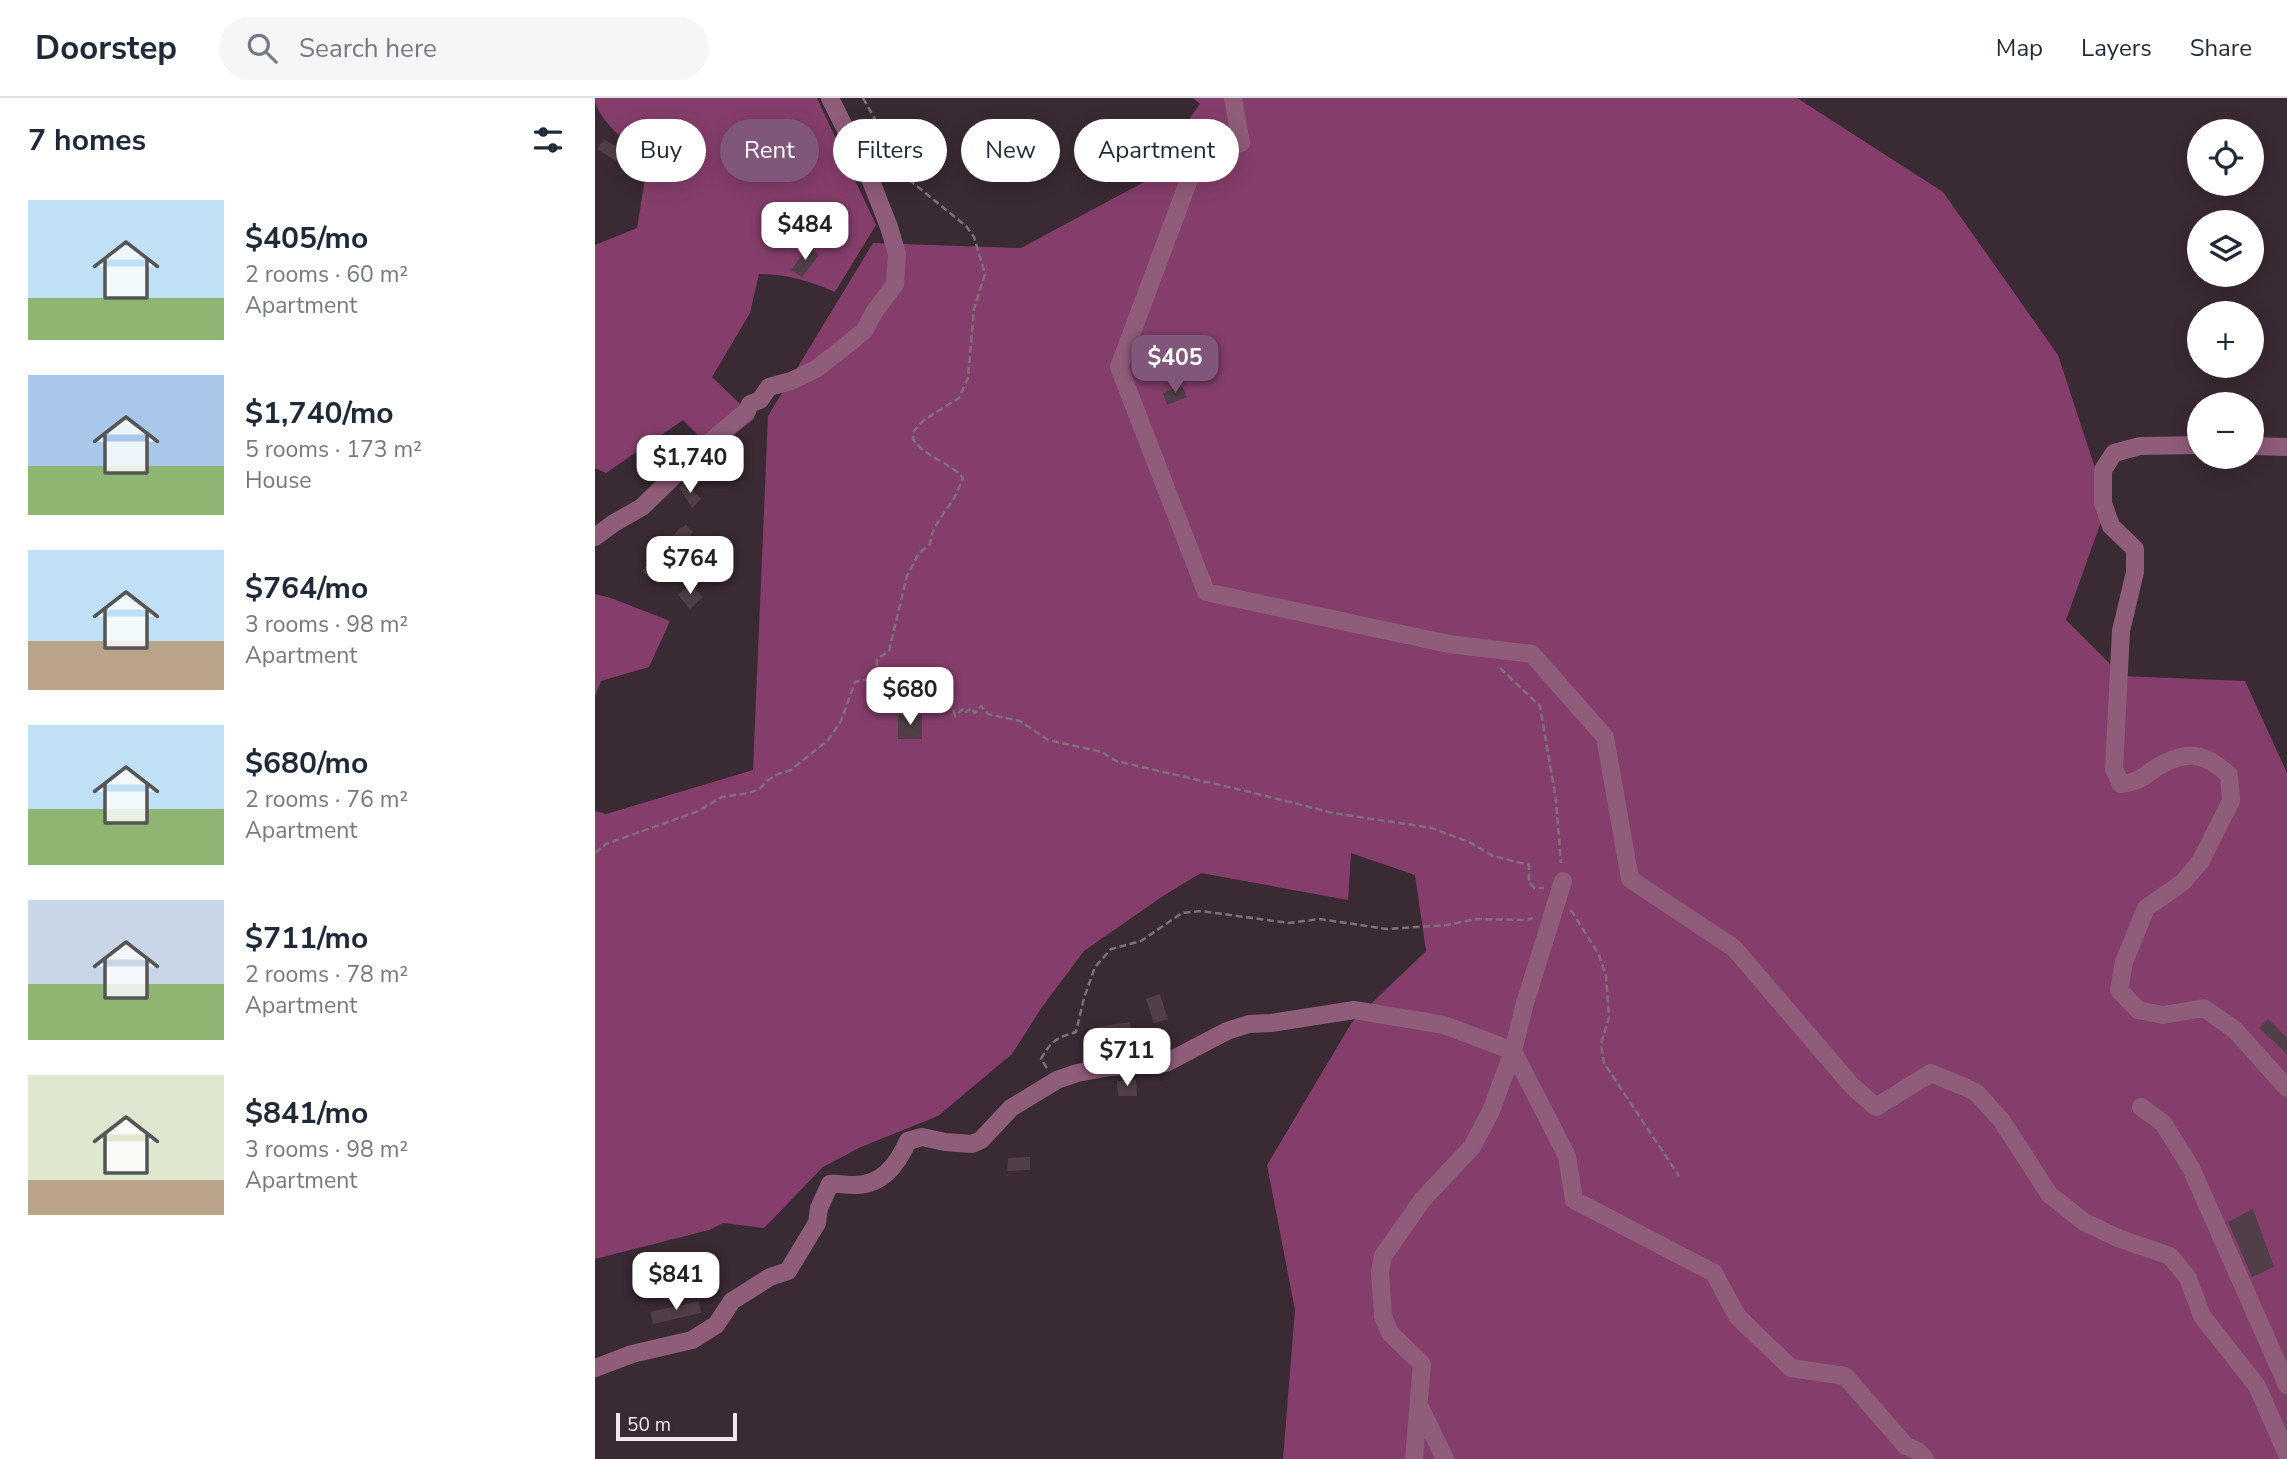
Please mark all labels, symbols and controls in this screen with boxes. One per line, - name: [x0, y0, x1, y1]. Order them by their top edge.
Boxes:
- search box: [219, 17, 709, 80]
- text: Doorstep: [35, 26, 177, 71]
- icon: search: [243, 29, 281, 67]
- text: Search here: [299, 31, 437, 66]
- text: Map: [1996, 32, 2043, 64]
- text: Layers: [2081, 32, 2152, 64]
- text: Share: [2190, 32, 2252, 64]
- chip: Buy: [616, 119, 706, 182]
- chip: Rent: [720, 119, 819, 182]
- chip: Filters: [833, 119, 947, 182]
- chip: New: [961, 119, 1060, 182]
- chip: Apartment: [1074, 119, 1239, 182]
- map controls: [2187, 119, 2264, 469]
- button: locate: [2187, 119, 2264, 196]
- text: 7 homes: [28, 120, 146, 161]
- icon: filters: [529, 121, 567, 159]
- pin: $484: [764, 202, 846, 262]
- text: $484: [777, 209, 833, 240]
- button: layers: [2187, 210, 2264, 287]
- text: $405/mo: [245, 218, 368, 259]
- icon: home: [84, 228, 168, 312]
- text: 2 rooms · 60 m²: [245, 259, 408, 290]
- text: Apartment: [245, 290, 357, 321]
- button: +: [2187, 301, 2264, 378]
- pin: $405: [1134, 336, 1216, 395]
- text: $405: [1147, 342, 1203, 373]
- button: −: [2187, 392, 2264, 469]
- text: $1,740/mo: [245, 393, 394, 434]
- icon: home: [84, 403, 168, 487]
- text: 5 rooms · 173 m²: [245, 434, 422, 465]
- pin: $1,740: [633, 436, 747, 495]
- text: $1,740: [653, 442, 727, 473]
- text: House: [245, 465, 312, 496]
- pin: $764: [649, 536, 731, 596]
- text: $764: [662, 543, 718, 574]
- text: $764/mo: [245, 568, 368, 609]
- icon: home: [84, 578, 168, 662]
- text: 3 rooms · 98 m²: [245, 609, 408, 640]
- text: Apartment: [245, 640, 357, 671]
- pin: $680: [869, 668, 951, 727]
- text: $680: [882, 674, 938, 705]
- text: $680/mo: [245, 743, 368, 784]
- icon: home: [84, 753, 168, 837]
- text: 2 rooms · 76 m²: [245, 784, 408, 815]
- text: Apartment: [245, 815, 357, 846]
- text: $711/mo: [245, 918, 368, 959]
- icon: home: [84, 928, 168, 1012]
- text: 2 rooms · 78 m²: [245, 959, 408, 990]
- text: Apartment: [245, 990, 357, 1021]
- pin: $711: [1086, 1028, 1168, 1088]
- text: $711: [1099, 1035, 1155, 1066]
- text: $841/mo: [245, 1093, 368, 1134]
- icon: home: [84, 1103, 168, 1187]
- text: 3 rooms · 98 m²: [245, 1134, 408, 1165]
- text: Apartment: [245, 1165, 357, 1196]
- pin: $841: [635, 1252, 717, 1312]
- text: $841: [648, 1259, 704, 1290]
- scale bar: [616, 1410, 737, 1442]
- text: 50 m: [627, 1412, 671, 1438]

